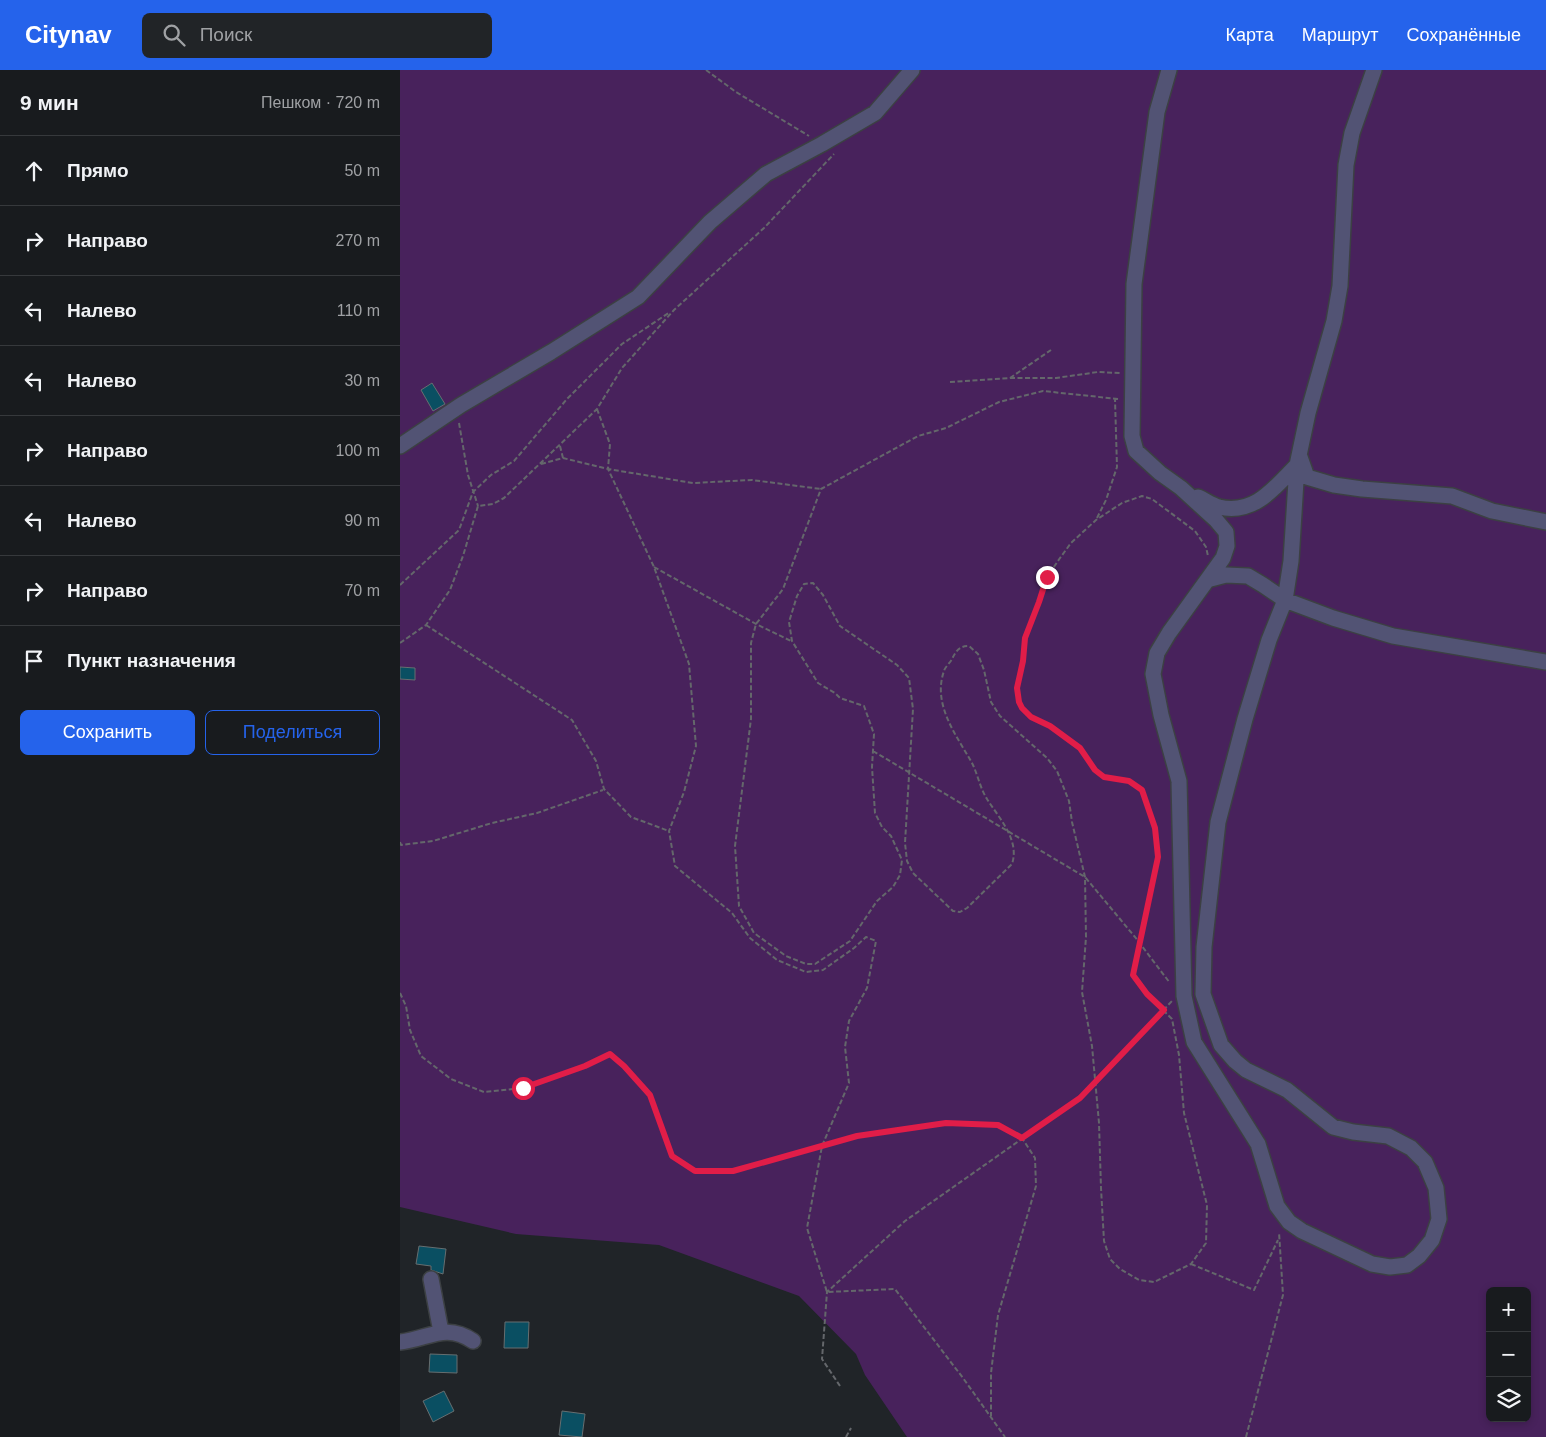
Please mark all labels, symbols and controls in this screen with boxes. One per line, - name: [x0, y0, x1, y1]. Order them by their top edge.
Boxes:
- search box: [142, 13, 492, 58]
- text: Citynav: [25, 21, 112, 48]
- icon: search: [160, 21, 188, 49]
- text: Поиск: [200, 24, 252, 45]
- text: Карта: [1226, 25, 1274, 45]
- text: Маршрут: [1302, 25, 1378, 45]
- text: Сохранённые: [1406, 25, 1521, 45]
- text: 9 мин: [20, 91, 79, 114]
- text: Пешком · 720 m: [261, 94, 380, 111]
- icon: ahead: [20, 157, 48, 185]
- text: Прямо: [67, 160, 129, 181]
- text: 50 m: [344, 162, 380, 179]
- icon: right: [20, 227, 48, 255]
- text: Направо: [67, 230, 148, 251]
- text: 270 m: [336, 232, 380, 249]
- icon: left: [20, 297, 48, 325]
- text: Налево: [67, 300, 137, 321]
- text: 110 m: [337, 302, 380, 319]
- icon: left: [20, 367, 48, 395]
- text: Налево: [67, 370, 137, 391]
- text: 30 m: [344, 372, 380, 389]
- icon: right: [20, 437, 48, 465]
- text: Направо: [67, 440, 148, 461]
- text: 100 m: [336, 442, 380, 459]
- icon: left: [20, 507, 48, 535]
- text: Налево: [67, 510, 137, 531]
- text: 90 m: [344, 512, 380, 529]
- route end: [1036, 566, 1059, 589]
- icon: right: [20, 577, 48, 605]
- text: Направо: [67, 580, 148, 601]
- text: 70 m: [344, 582, 380, 599]
- icon: arrive: [20, 647, 48, 675]
- text: Пункт назначения: [67, 650, 236, 671]
- button: Сохранить: [20, 710, 195, 755]
- button: Поделиться: [205, 710, 380, 755]
- route start: [512, 1077, 535, 1100]
- map controls: [1486, 1287, 1531, 1422]
- button: +: [1486, 1287, 1531, 1332]
- button: −: [1486, 1332, 1531, 1377]
- button: layers: [1486, 1377, 1531, 1422]

